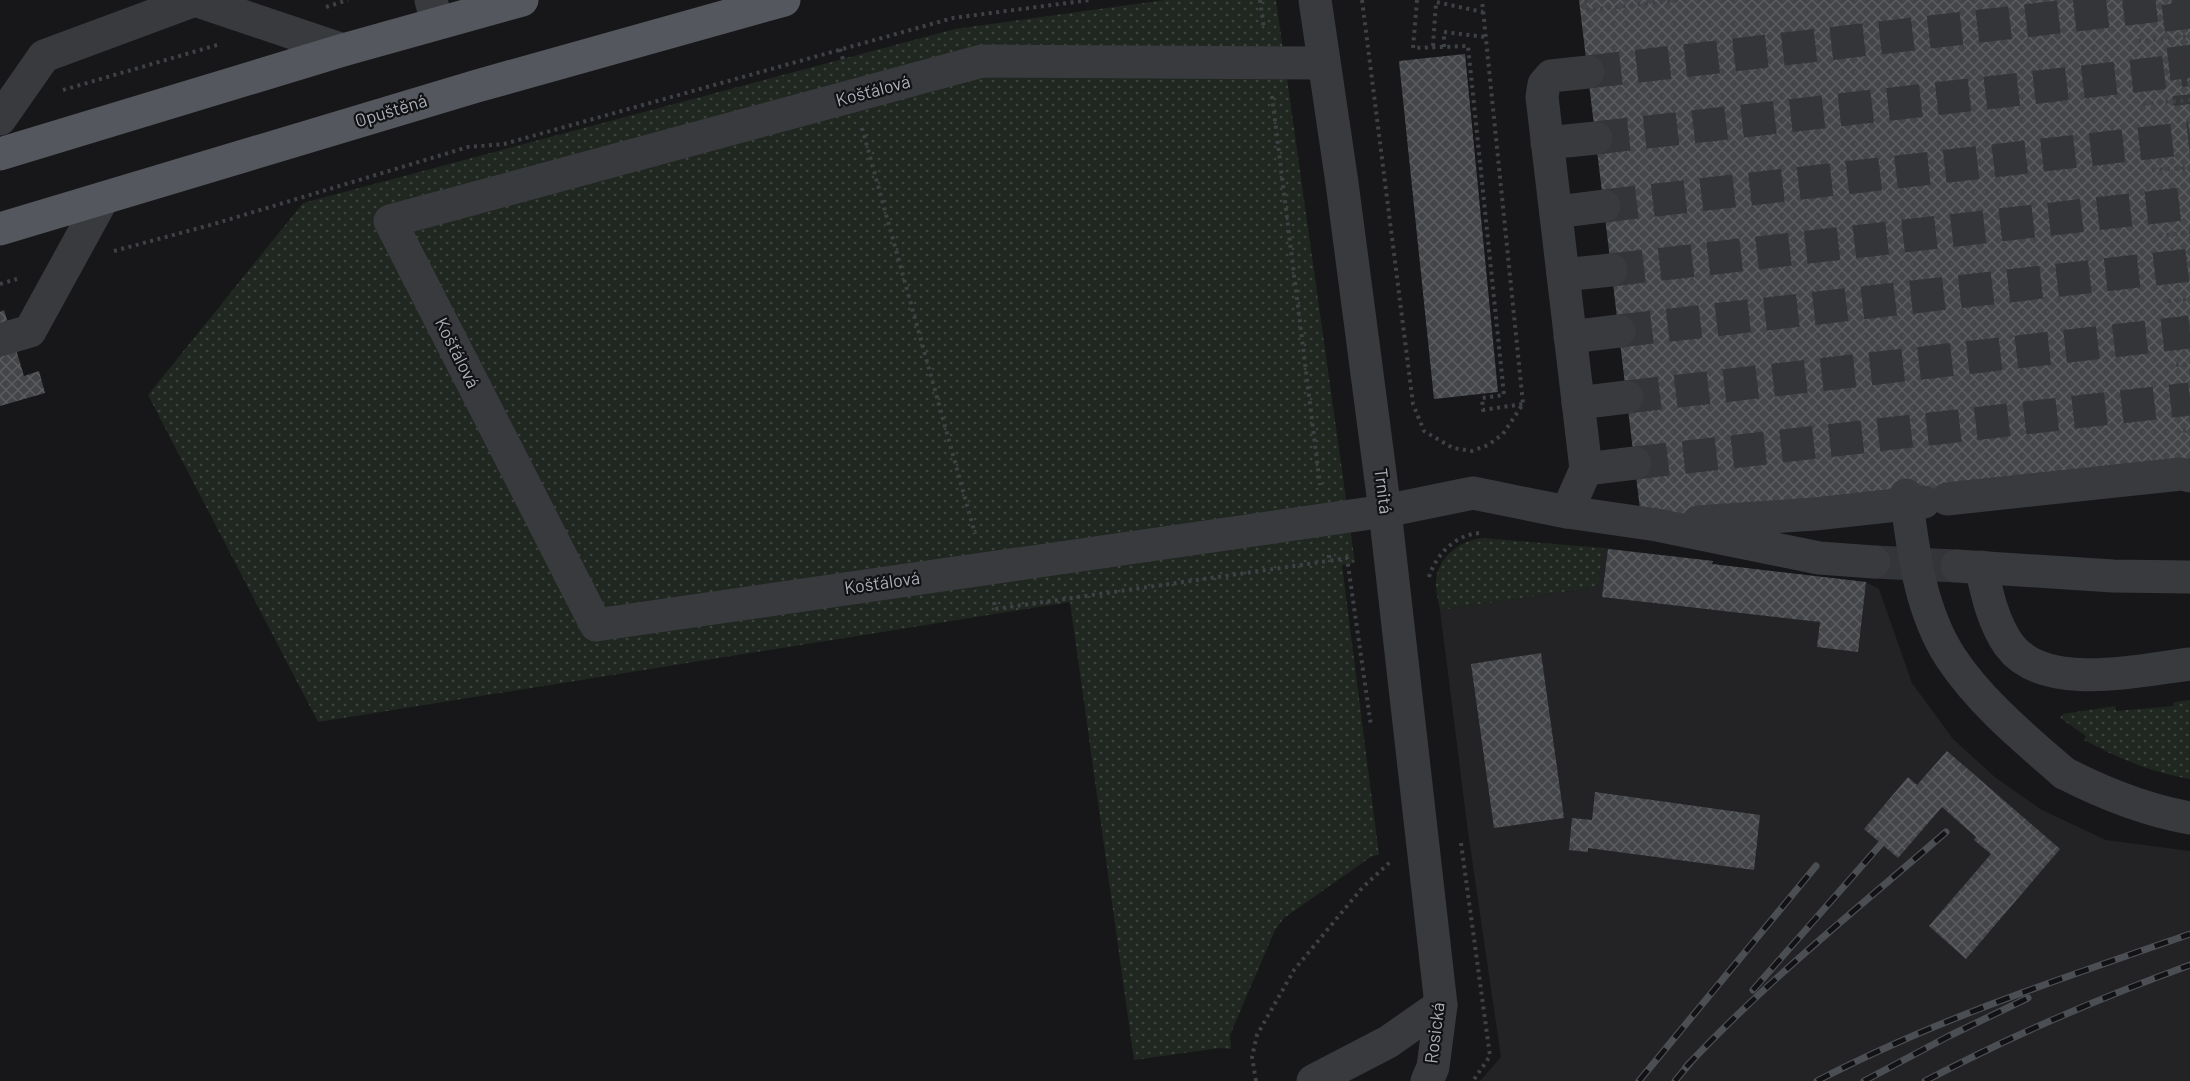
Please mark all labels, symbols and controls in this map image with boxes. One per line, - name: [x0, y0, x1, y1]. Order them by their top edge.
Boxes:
- street label: Košťálová: [833, 70, 912, 111]
- street label: Opuštěná: [352, 89, 429, 131]
- street label: Košťálová: [431, 314, 485, 391]
- street label: Trnitá: [1370, 467, 1398, 515]
- street label: Košťálová: [843, 566, 921, 598]
- street label: Rosická: [1419, 1001, 1449, 1065]

